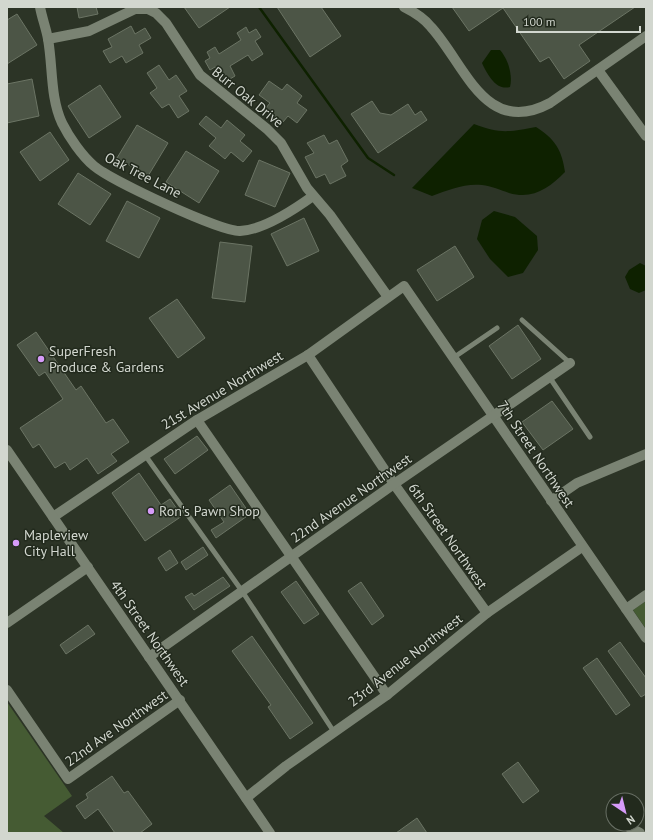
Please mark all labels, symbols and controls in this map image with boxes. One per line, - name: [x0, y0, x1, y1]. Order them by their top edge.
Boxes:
- scale bar: [517, 8, 640, 34]
- text: 100 m: [523, 14, 556, 29]
- street label: Burr Oak Drive: [209, 63, 287, 131]
- street label: Oak Tree Lane: [102, 148, 184, 202]
- place label: SuperFresh Produce & Gardens: [49, 342, 164, 376]
- street label: 21st Avenue Northwest: [158, 346, 286, 434]
- marker: SuperFresh Produce & Gardens: [36, 354, 46, 364]
- street label: 7th Street Northwest: [493, 397, 579, 511]
- street label: 22nd Avenue Northwest: [287, 449, 415, 547]
- street label: 6th Street Northwest: [405, 479, 492, 593]
- place label: Ron's Pawn Shop: [159, 502, 260, 520]
- marker: Ron's Pawn Shop: [146, 506, 156, 516]
- place label: Mapleview City Hall: [24, 526, 89, 560]
- marker: Mapleview City Hall: [11, 538, 21, 548]
- street label: 4th Street Northwest: [107, 576, 194, 690]
- street label: 23rd Avenue Northwest: [344, 609, 466, 710]
- street label: 22nd Ave Northwest: [61, 686, 171, 770]
- north arrow: [605, 792, 645, 832]
- text: N: [624, 812, 638, 828]

